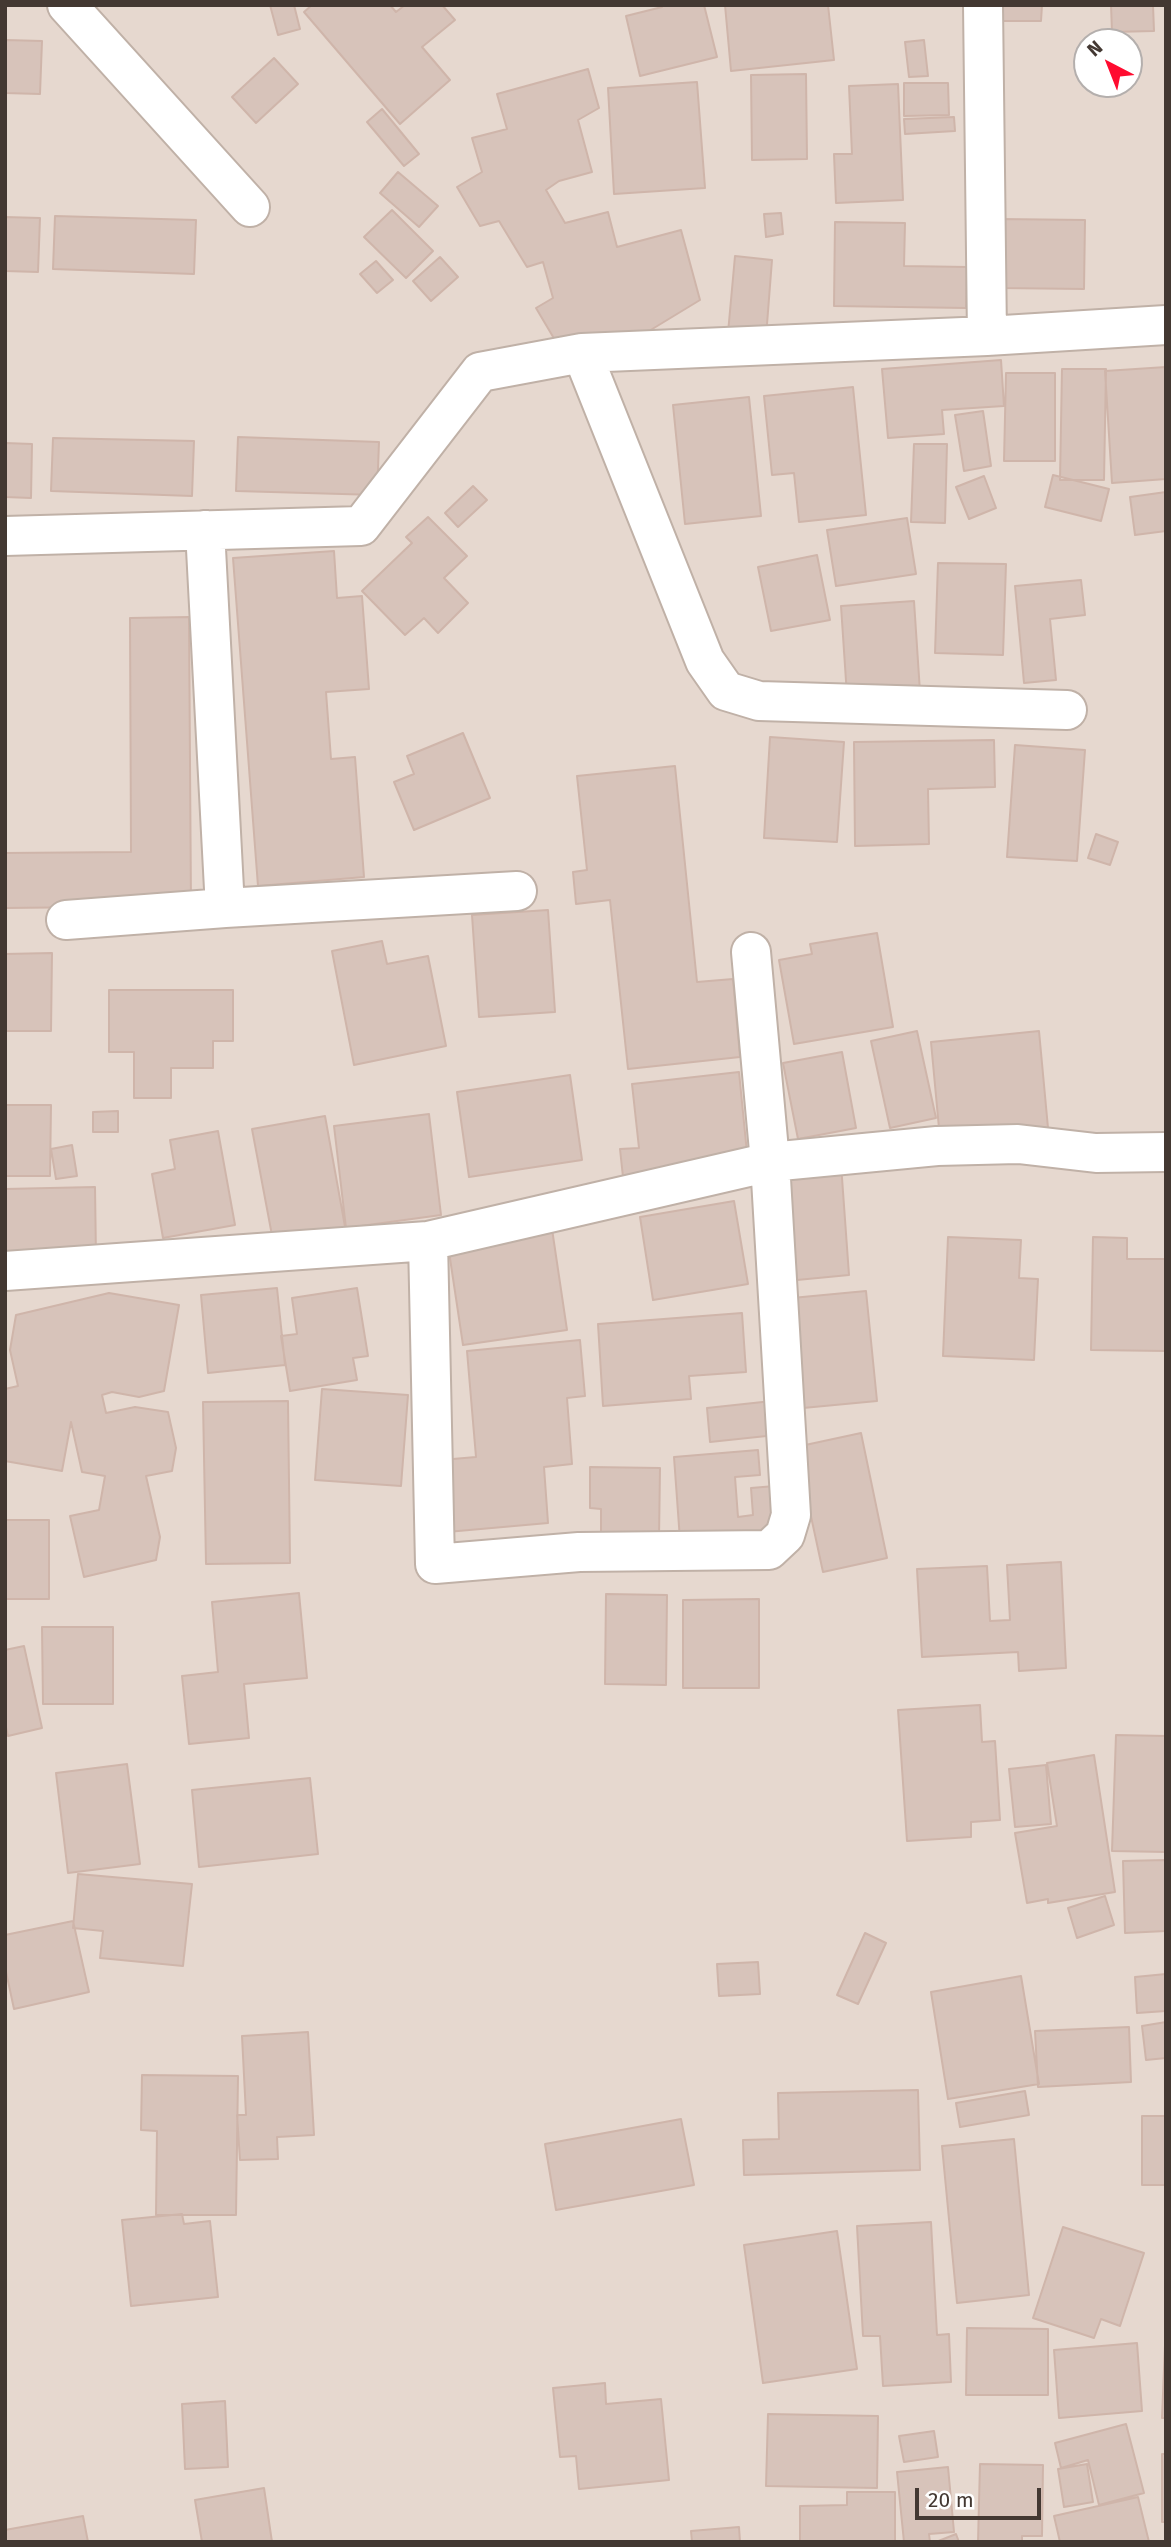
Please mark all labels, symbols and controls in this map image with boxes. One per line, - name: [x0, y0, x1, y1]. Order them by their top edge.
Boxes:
- north arrow: [1073, 28, 1143, 98]
- text: N: [1083, 36, 1107, 61]
- scale bar: [919, 2474, 1045, 2518]
- text: 20 m: [928, 2487, 974, 2513]

